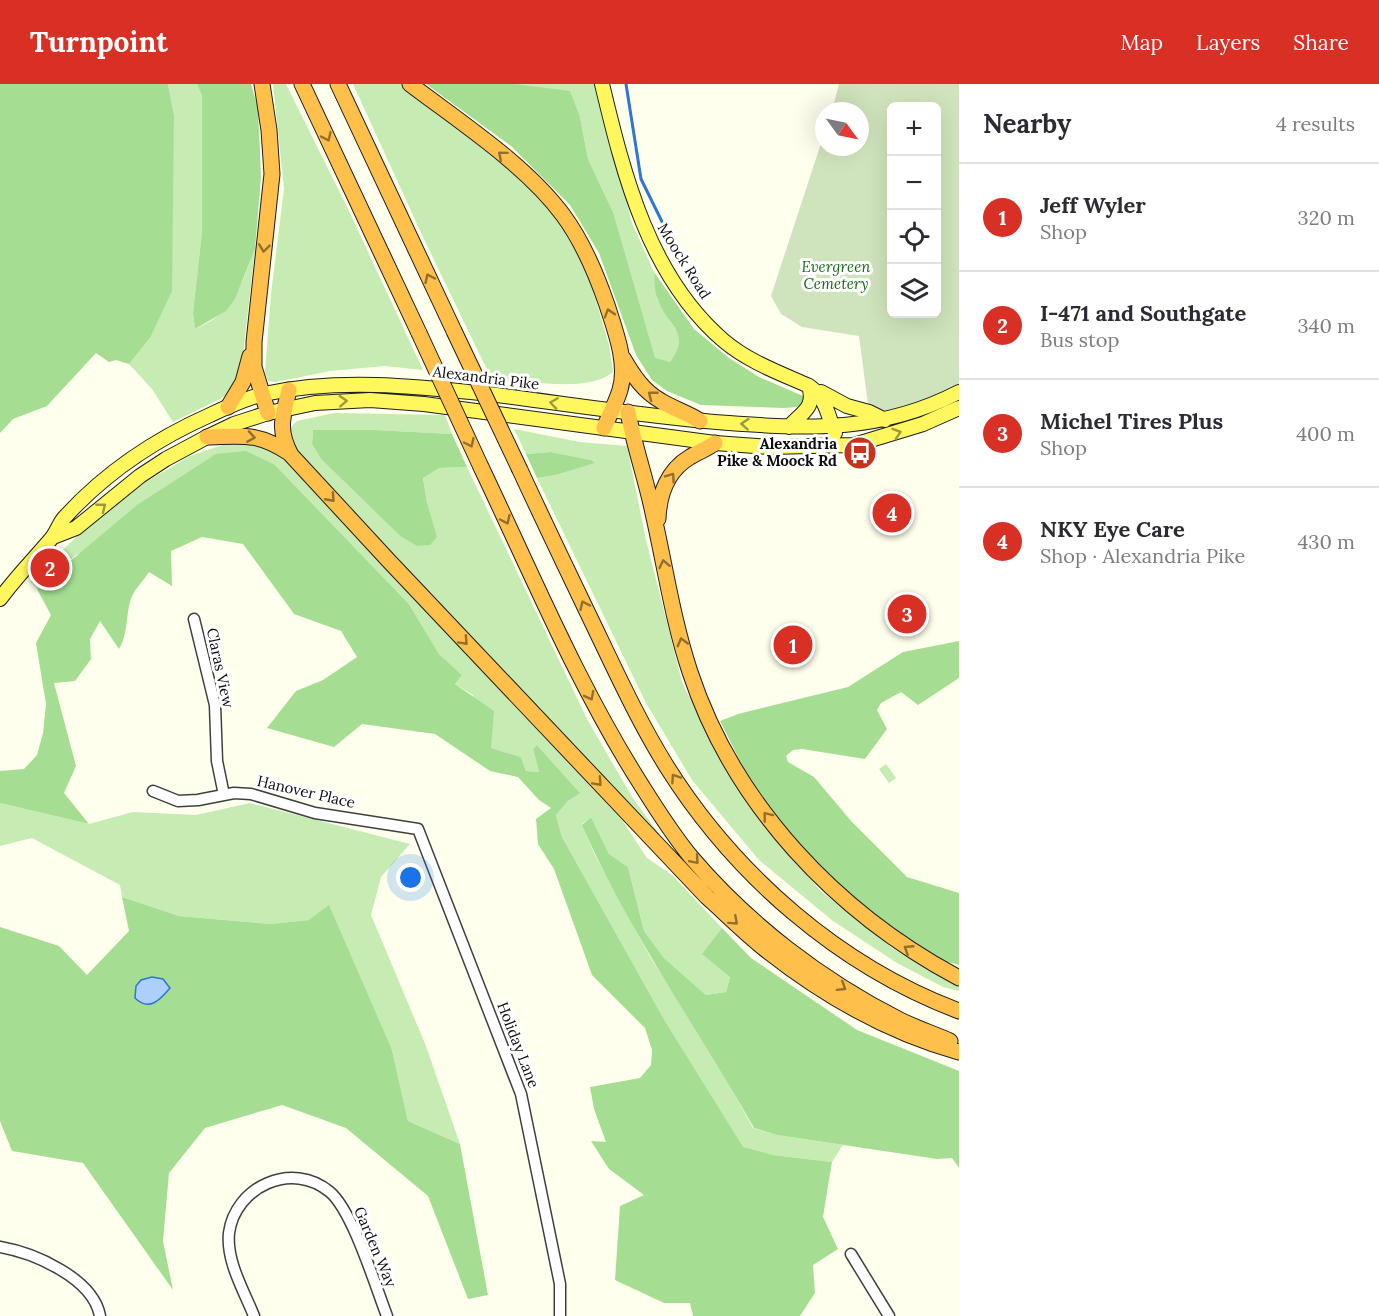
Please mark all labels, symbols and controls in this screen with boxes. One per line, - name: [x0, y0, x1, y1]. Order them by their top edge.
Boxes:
- text: Turnpoint: [30, 24, 168, 60]
- text: Map: [1120, 29, 1163, 56]
- text: Layers: [1196, 29, 1260, 56]
- text: Share: [1293, 29, 1349, 56]
- north arrow: [815, 102, 869, 156]
- map controls: [887, 102, 941, 318]
- button: +: [887, 102, 941, 156]
- text: Nearby: [983, 107, 1071, 140]
- text: 4 results: [1276, 111, 1355, 136]
- one-way arrow: [319, 130, 331, 141]
- one-way arrow: [498, 151, 509, 162]
- button: −: [887, 156, 941, 210]
- text: Jeff Wyler: [1040, 191, 1146, 219]
- text: 1: [998, 205, 1007, 230]
- text: 320 m: [1298, 205, 1355, 230]
- button: locate: [887, 210, 941, 264]
- street label: Moock Road: [654, 219, 715, 302]
- text: Shop: [1040, 219, 1087, 244]
- one-way arrow: [258, 244, 271, 253]
- park label: Evergreen Cemetery: [801, 257, 871, 293]
- button: layers: [887, 264, 941, 318]
- one-way arrow: [425, 274, 437, 285]
- text: I-471 and Southgate: [1040, 299, 1246, 327]
- one-way arrow: [604, 308, 616, 319]
- text: 2: [997, 313, 1008, 338]
- text: 340 m: [1297, 313, 1355, 338]
- text: Bus stop: [1040, 327, 1119, 352]
- street label: Alexandria Pike: [431, 361, 540, 393]
- one-way arrow: [648, 391, 659, 402]
- one-way arrow: [339, 395, 348, 408]
- one-way arrow: [549, 397, 558, 409]
- text: Michel Tires Plus: [1040, 407, 1223, 435]
- one-way arrow: [740, 418, 749, 431]
- text: 3: [997, 421, 1008, 446]
- text: 400 m: [1296, 421, 1355, 446]
- one-way arrow: [891, 428, 902, 440]
- one-way arrow: [246, 430, 256, 442]
- place label: Alexandria Pike & Moock Rd: [717, 434, 837, 470]
- bus stop icon: Alexandria Pike & Moock Rd: [842, 435, 878, 471]
- text: Shop: [1040, 435, 1087, 460]
- one-way arrow: [463, 437, 475, 448]
- one-way arrow: [664, 472, 675, 483]
- pin: 4: [872, 490, 912, 536]
- one-way arrow: [324, 491, 335, 501]
- one-way arrow: [95, 503, 106, 514]
- one-way arrow: [499, 513, 511, 524]
- text: NKY Eye Care: [1040, 515, 1185, 543]
- text: 4: [997, 529, 1008, 554]
- text: 430 m: [1297, 529, 1355, 554]
- text: Shop · Alexandria Pike: [1040, 543, 1245, 568]
- pin: 2: [31, 546, 70, 590]
- one-way arrow: [658, 560, 671, 570]
- pin: 3: [888, 592, 926, 636]
- one-way arrow: [580, 601, 592, 612]
- pin: 1: [774, 622, 812, 668]
- street label: Claras View: [203, 626, 238, 710]
- one-way arrow: [456, 633, 467, 644]
- one-way arrow: [677, 637, 689, 648]
- one-way arrow: [583, 690, 594, 700]
- street label: Hanover Place: [255, 771, 357, 812]
- one-way arrow: [670, 774, 682, 784]
- one-way arrow: [591, 775, 602, 785]
- one-way arrow: [764, 811, 775, 822]
- one-way arrow: [687, 853, 698, 864]
- your location: [396, 863, 425, 892]
- one-way arrow: [727, 914, 738, 925]
- one-way arrow: [904, 945, 915, 956]
- one-way arrow: [836, 979, 846, 991]
- street label: Holiday Lane: [493, 999, 544, 1091]
- street label: Garden Way: [350, 1204, 401, 1290]

